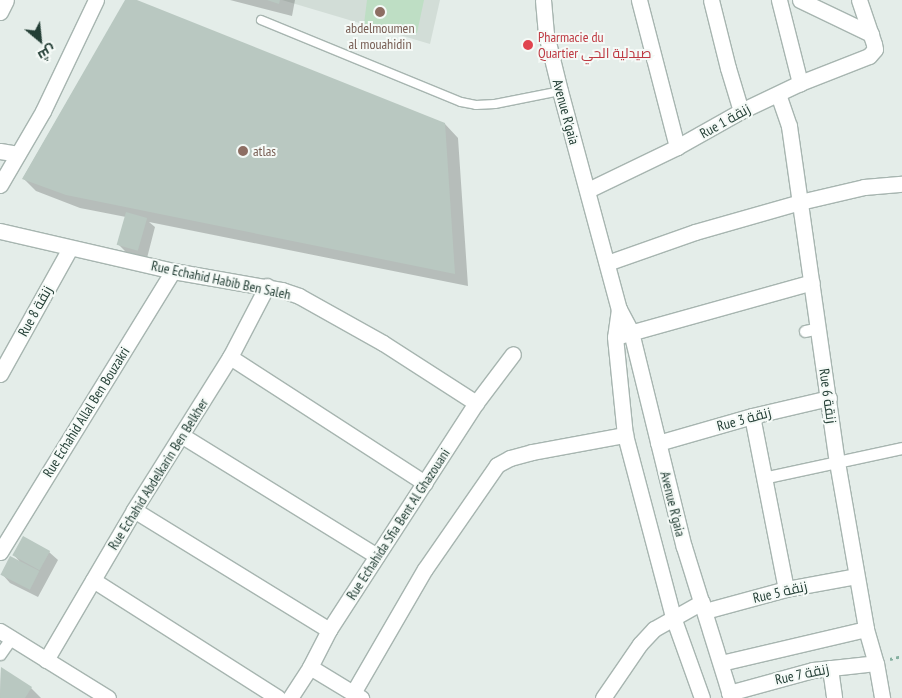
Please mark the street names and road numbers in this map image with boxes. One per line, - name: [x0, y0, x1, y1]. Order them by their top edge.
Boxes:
- street label: Avenue R'gaia: [549, 78, 583, 146]
- street label: Rue 1 زنقة: [697, 100, 753, 142]
- street label: Rue Echahid Habib Ben Saleh: [150, 257, 292, 303]
- street label: Rue 8 زنقة: [14, 283, 56, 339]
- street label: Rue Echahid Allal Ben Bouzakri: [39, 344, 133, 480]
- street label: Rue 6 زنقة: [816, 367, 840, 425]
- street label: Rue Echahid Abdelkarin Ben Belkher: [104, 395, 212, 553]
- street label: Rue 3 زنقة: [715, 404, 773, 434]
- street label: Rue Echahida Sfia Bent Al Ghazouani: [343, 445, 453, 603]
- street label: Avenue R'gaia: [657, 470, 689, 538]
- street label: Rue 5 زنقة: [751, 578, 809, 606]
- street label: Rue 7 زنقة: [773, 660, 831, 688]

